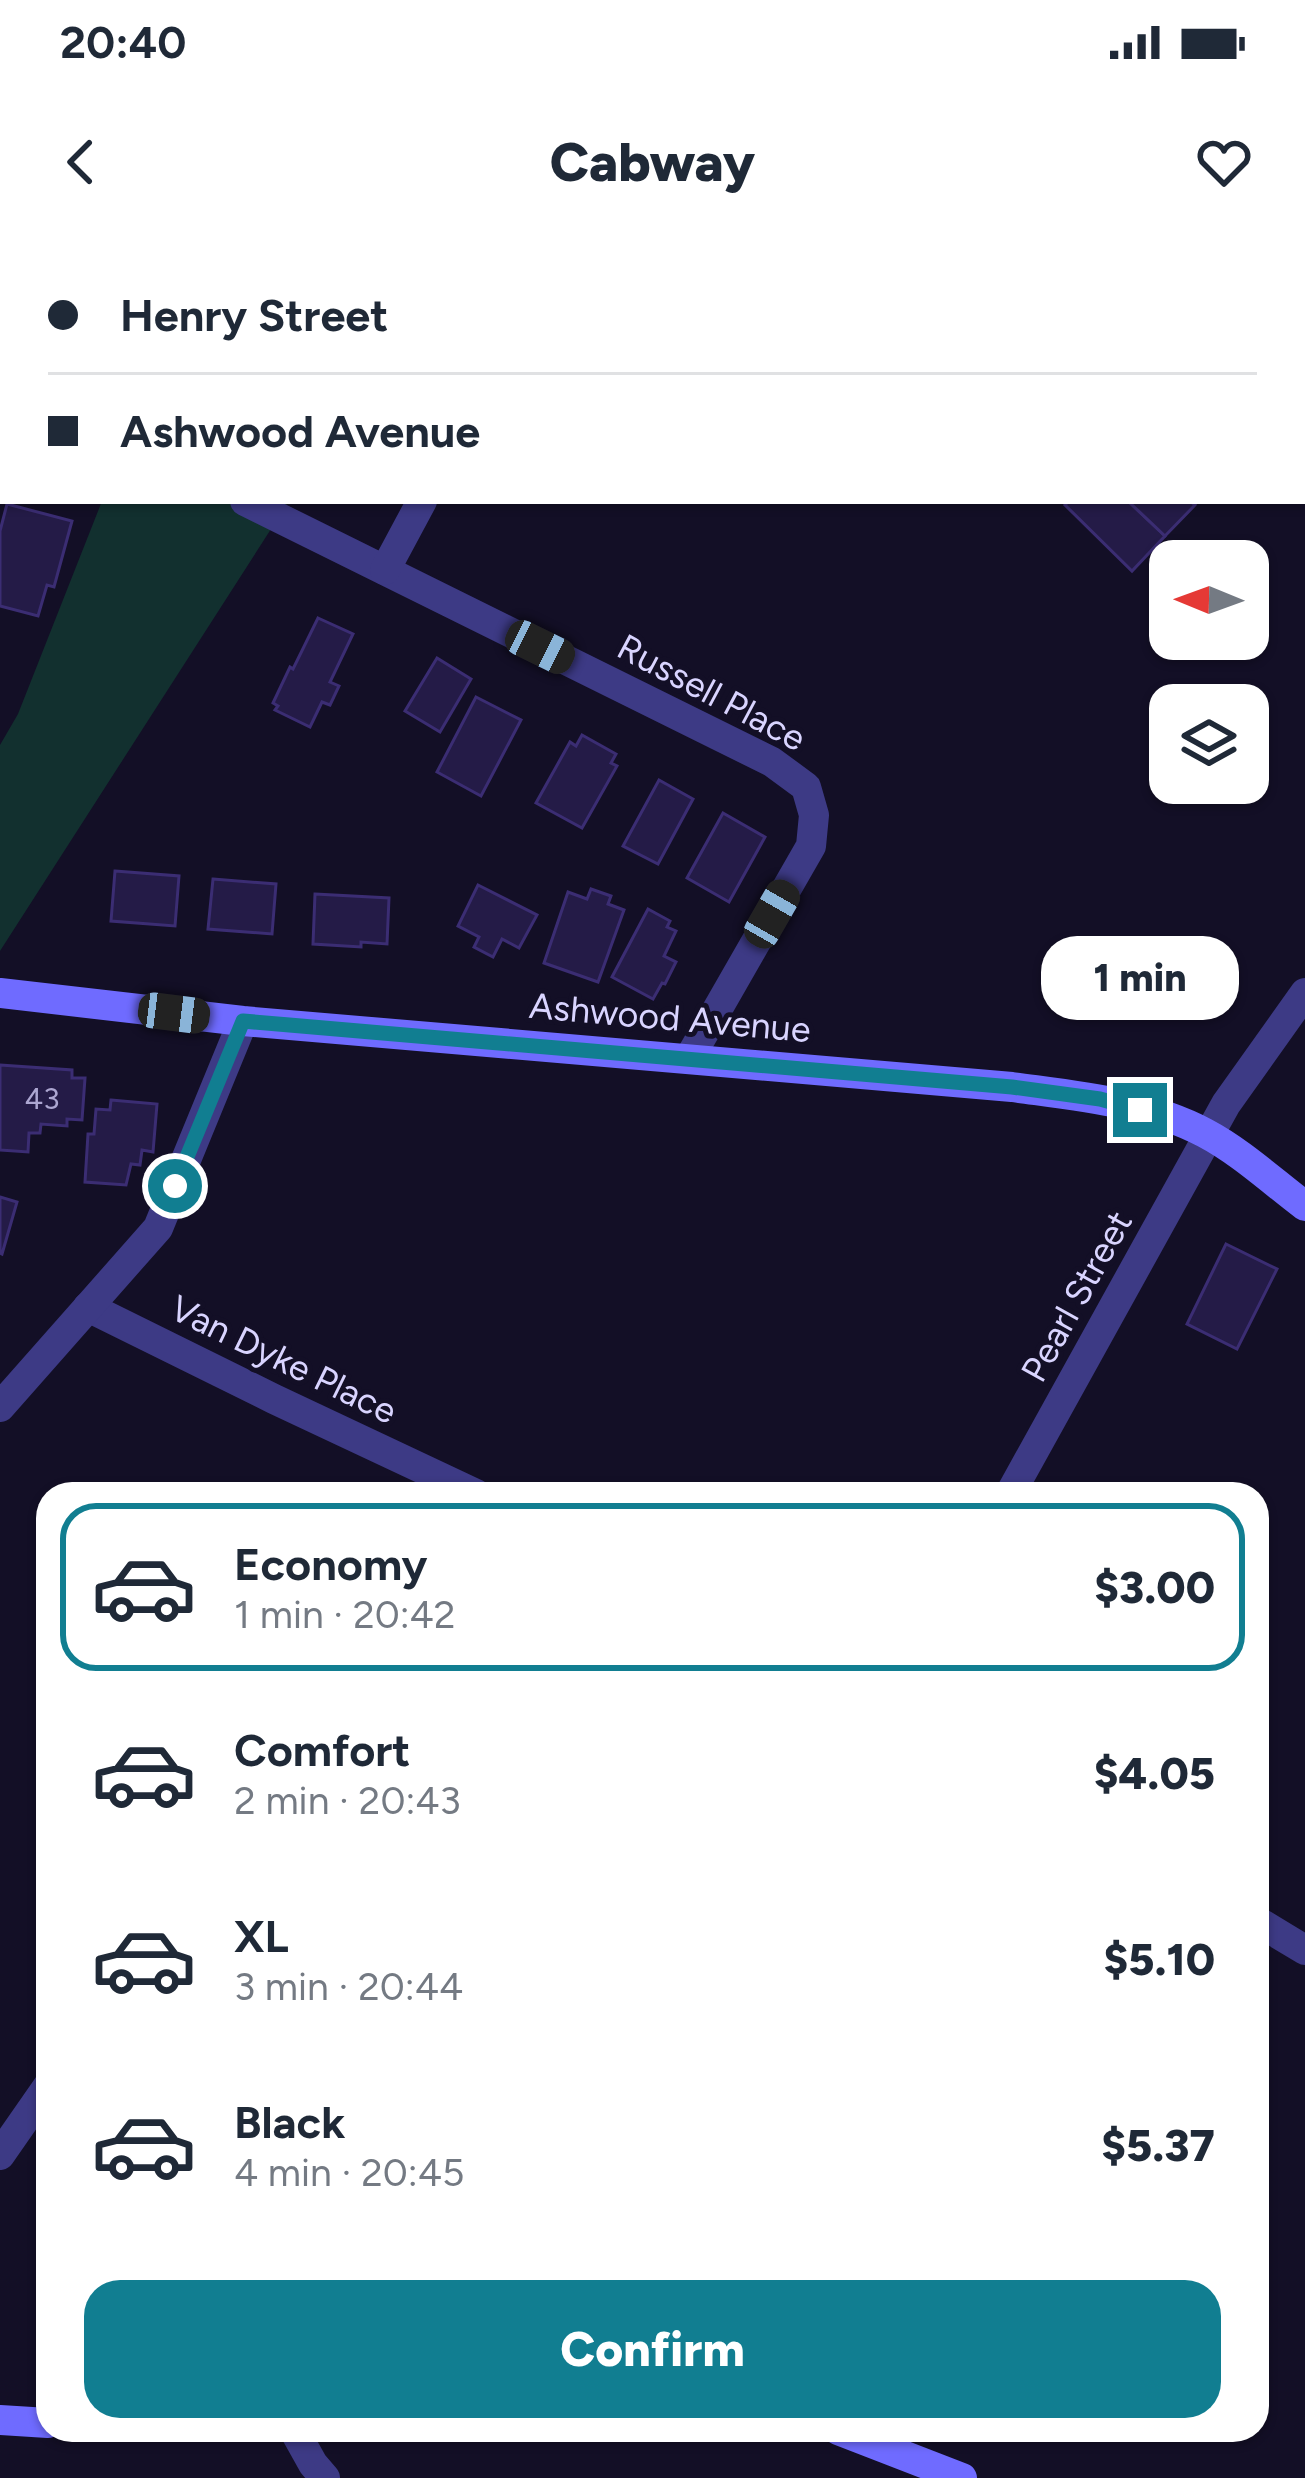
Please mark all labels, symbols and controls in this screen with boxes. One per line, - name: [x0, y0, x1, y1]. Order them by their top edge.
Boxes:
- text: 20:40: [60, 15, 186, 69]
- icon: back: [48, 129, 114, 195]
- icon: heart: [1191, 129, 1257, 195]
- text: Cabway: [550, 130, 755, 195]
- text: Henry Street: [120, 288, 388, 342]
- text: Ashwood Avenue: [120, 404, 480, 458]
- north arrow: [1149, 540, 1269, 660]
- map controls: [1149, 540, 1269, 804]
- car: [500, 615, 580, 679]
- street label: Russell Place: [610, 625, 813, 760]
- button: layers: [1149, 684, 1269, 804]
- car: [738, 874, 806, 954]
- callout: 1 min: [1041, 936, 1239, 1020]
- text: 1 min: [1093, 954, 1187, 1001]
- street label: Ashwood Avenue: [527, 984, 812, 1051]
- car: [136, 991, 212, 1035]
- house number: 43: [25, 1080, 59, 1117]
- route end: [1113, 1083, 1167, 1137]
- route start: [148, 1159, 202, 1213]
- street label: Pearl Street: [1012, 1203, 1141, 1389]
- street label: Van Dyke Place: [164, 1286, 404, 1433]
- icon: car: [90, 1533, 198, 1641]
- text: Economy: [234, 1537, 427, 1591]
- text: $3.00: [1094, 1560, 1215, 1614]
- text: 1 min · 20:42: [234, 1591, 456, 1638]
- icon: car: [90, 1719, 198, 1827]
- text: Comfort: [234, 1723, 410, 1777]
- text: $4.05: [1094, 1746, 1215, 1800]
- text: 2 min · 20:43: [234, 1777, 461, 1824]
- icon: car: [90, 1905, 198, 2013]
- text: XL: [234, 1909, 289, 1963]
- text: $5.10: [1103, 1932, 1215, 1986]
- text: 3 min · 20:44: [234, 1963, 463, 2010]
- icon: car: [90, 2091, 198, 2199]
- text: Black: [234, 2095, 345, 2149]
- text: $5.37: [1101, 2118, 1215, 2172]
- text: 4 min · 20:45: [234, 2149, 464, 2196]
- button: Confirm: [84, 2280, 1221, 2418]

